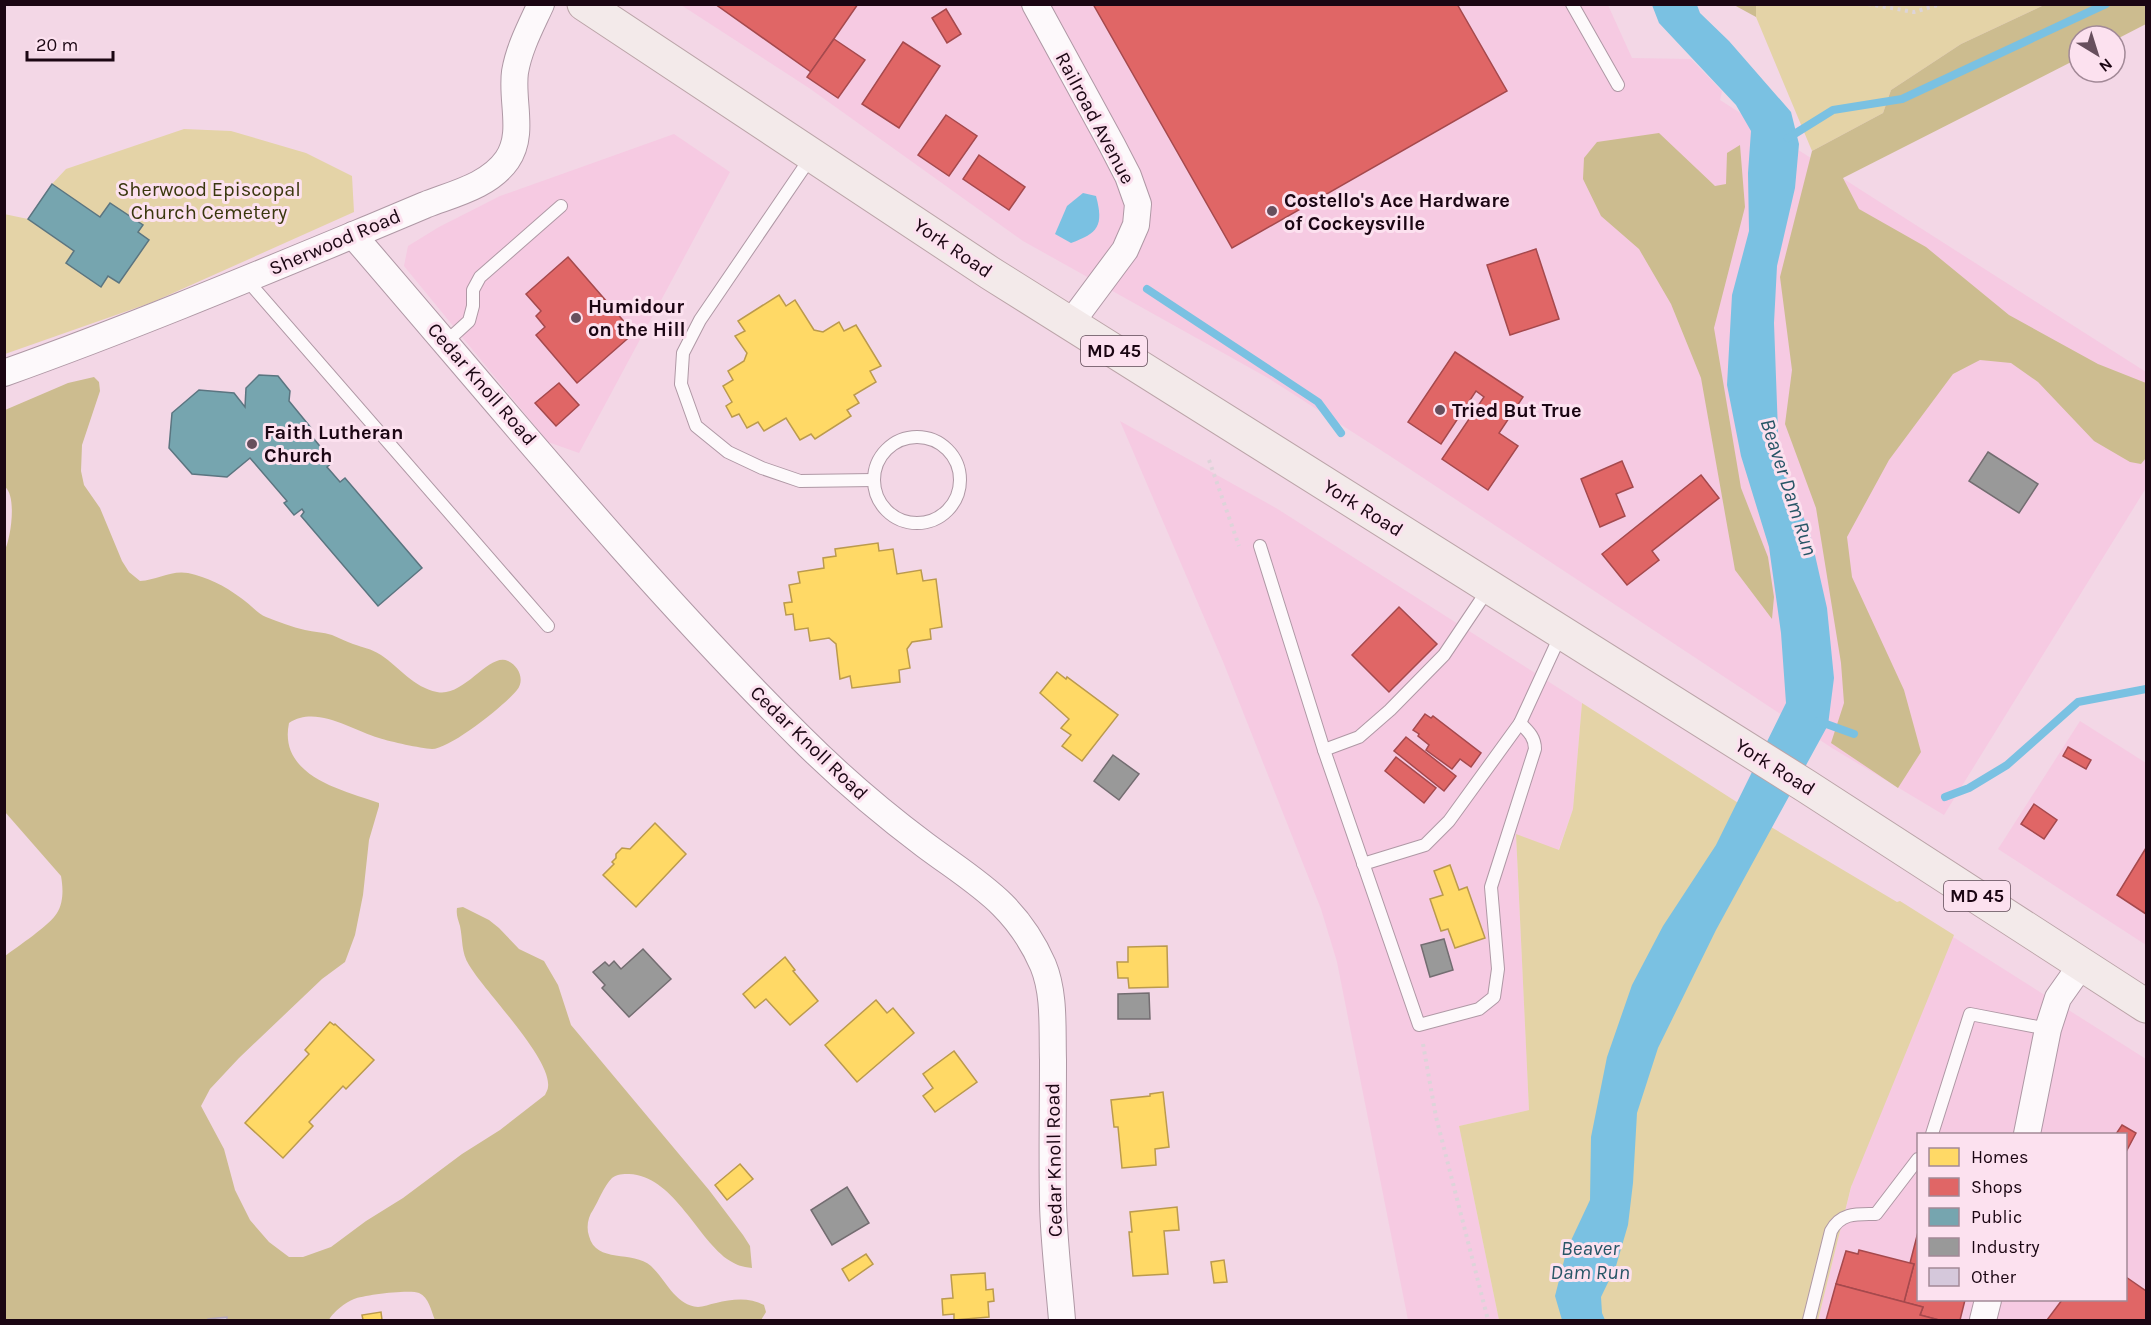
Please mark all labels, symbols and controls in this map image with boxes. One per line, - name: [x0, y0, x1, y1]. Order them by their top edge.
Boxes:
- scale bar: [27, 24, 112, 62]
- north arrow: [2067, 24, 2127, 84]
- text: 20 m: [36, 34, 78, 56]
- street label: Railroad Avenue: [1050, 48, 1140, 188]
- text: N: [2096, 54, 2116, 76]
- park label: Sherwood Episcopal Church Cemetery: [117, 178, 301, 224]
- place label: Costello's Ace Hardware of Cockeysville: [1284, 189, 1510, 235]
- street label: Sherwood Road: [266, 204, 404, 280]
- marker: Costello's Ace Hardware of Cockeysville: [1265, 204, 1279, 218]
- street label: York Road: [909, 213, 997, 283]
- place label: Humidour on the Hill: [588, 295, 686, 341]
- marker: Humidour on the Hill: [569, 311, 583, 325]
- street label: Cedar Knoll Road: [423, 318, 541, 450]
- road number: MD 45: [1081, 336, 1147, 366]
- place label: Tried But True: [1452, 399, 1582, 422]
- marker: Tried But True: [1433, 403, 1447, 417]
- water label: Beaver Dam Run: [1756, 415, 1822, 559]
- place label: Faith Lutheran Church: [264, 421, 404, 467]
- marker: Faith Lutheran Church: [245, 437, 259, 451]
- street label: York Road: [1319, 474, 1407, 542]
- street label: Cedar Knoll Road: [745, 681, 873, 805]
- street label: York Road: [1731, 733, 1819, 801]
- road number: MD 45: [1944, 881, 2010, 911]
- street label: Cedar Knoll Road: [1041, 1083, 1067, 1237]
- legend: [1917, 1133, 2127, 1301]
- text: Homes: [1971, 1146, 2028, 1168]
- text: Shops: [1971, 1176, 2023, 1198]
- text: Public: [1971, 1206, 2022, 1228]
- water label: Beaver Dam Run: [1550, 1236, 1630, 1284]
- text: Industry: [1971, 1236, 2040, 1258]
- text: Other: [1971, 1266, 2016, 1288]

